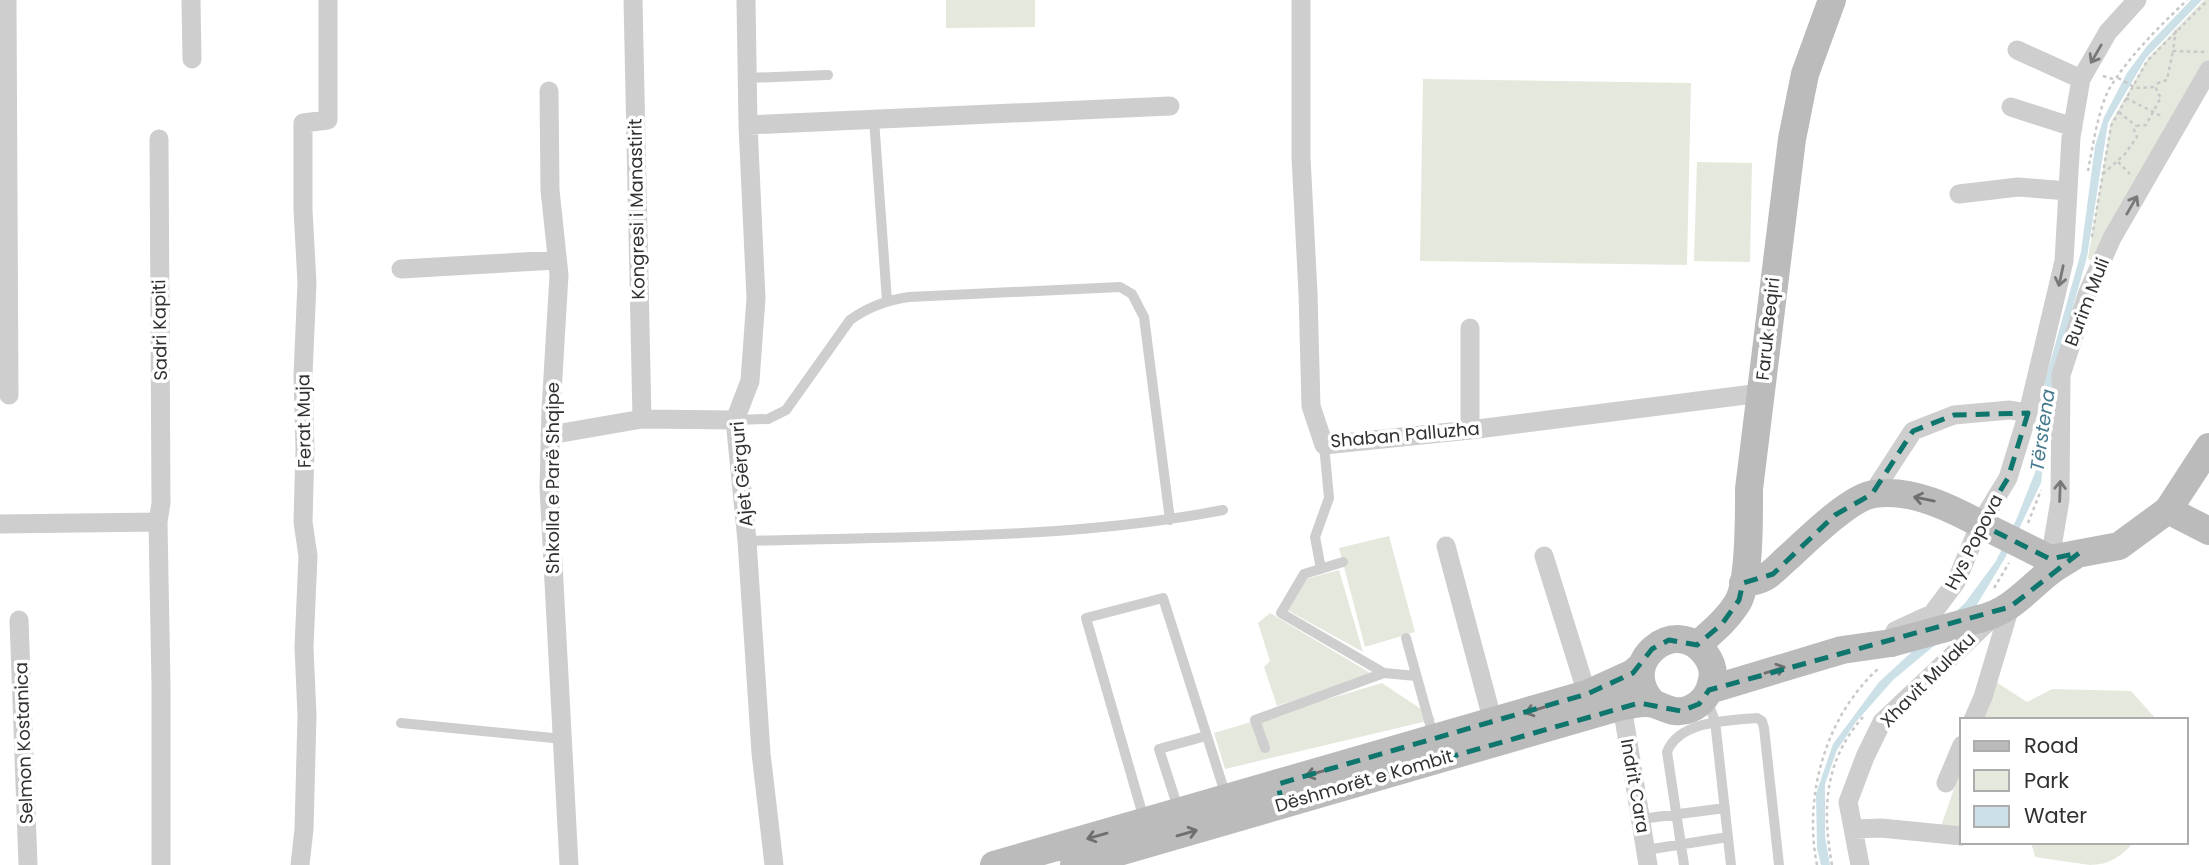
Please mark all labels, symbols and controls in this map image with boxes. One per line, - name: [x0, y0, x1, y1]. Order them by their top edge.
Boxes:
- one-way arrow: [2089, 43, 2103, 63]
- street label: Kongresi i Manastirit: [622, 118, 651, 300]
- one-way arrow: [2125, 195, 2139, 215]
- street label: Burim Muli: [2058, 254, 2115, 350]
- one-way arrow: [2053, 264, 2067, 287]
- street label: Faruk Beqiri: [1750, 276, 1785, 382]
- street label: Sadri Kapiti: [146, 279, 173, 381]
- street label: Ferat Muja: [290, 374, 317, 468]
- street label: Shkolla e Parë Shqipe: [540, 382, 565, 574]
- water label: Tërstena: [2023, 387, 2062, 473]
- street label: Shaban Palluzha: [1329, 416, 1481, 453]
- street label: Ajet Gërguri: [724, 420, 759, 528]
- one-way arrow: [2054, 480, 2067, 503]
- street label: Hys Popova: [1939, 489, 2008, 594]
- one-way arrow: [1913, 492, 1936, 506]
- street label: Xhavit Mulaku: [1875, 627, 1981, 733]
- street label: Selmon Kostanica: [8, 662, 39, 824]
- one-way arrow: [1764, 663, 1786, 676]
- one-way arrow: [1524, 704, 1546, 717]
- legend: [1960, 718, 2188, 844]
- text: Road: [2024, 731, 2079, 760]
- street label: Indrit Cara: [1615, 737, 1656, 835]
- street label: Dëshmorët e Kombit: [1272, 743, 1456, 818]
- text: Park: [2024, 766, 2069, 795]
- one-way arrow: [1305, 768, 1327, 781]
- text: Water: [2024, 801, 2087, 830]
- one-way arrow: [1176, 825, 1198, 838]
- one-way arrow: [1087, 830, 1109, 843]

